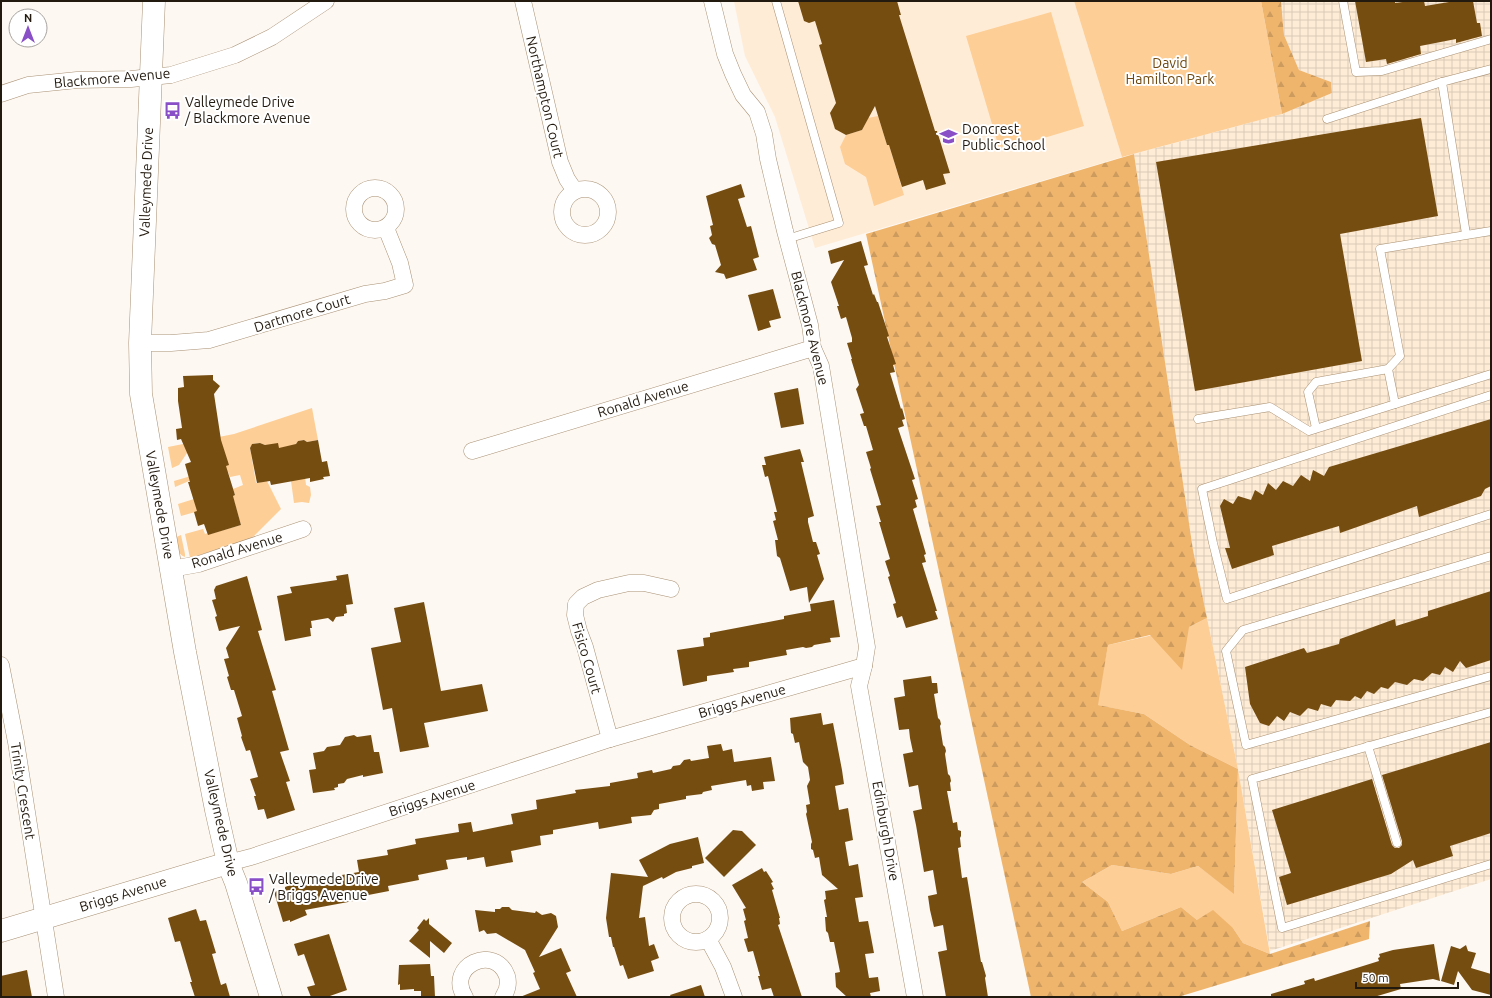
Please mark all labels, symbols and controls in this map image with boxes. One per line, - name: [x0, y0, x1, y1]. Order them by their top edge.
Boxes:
- north arrow: [8, 8, 48, 48]
- text: N: [24, 12, 32, 24]
- street label: Northampton Court: [523, 34, 567, 160]
- park label: David Hamilton Park: [1126, 55, 1214, 87]
- street label: Blackmore Avenue: [53, 65, 171, 91]
- place label: Valleymede Drive / Blackmore Avenue: [184, 94, 310, 126]
- bus stop icon: Valleymede Drive / Blackmore Avenue: [162, 100, 182, 120]
- place label: Doncrest Public School: [962, 121, 1046, 153]
- street label: Valleymede Drive: [136, 127, 156, 237]
- school or university icon: Doncrest Public School: [939, 127, 959, 147]
- street label: Blackmore Avenue: [788, 269, 832, 387]
- street label: Dartmore Court: [252, 291, 353, 335]
- street label: Ronald Avenue: [596, 378, 690, 420]
- street label: Valleymede Drive: [143, 450, 177, 560]
- street label: Ronald Avenue: [190, 529, 284, 571]
- street label: Fisico Court: [569, 620, 605, 696]
- street label: Briggs Avenue: [696, 681, 788, 721]
- street label: Trinity Crescent: [7, 741, 39, 841]
- street label: Valleymede Drive: [201, 768, 241, 878]
- street label: Briggs Avenue: [387, 776, 477, 820]
- street label: Edinburgh Drive: [869, 780, 903, 882]
- place label: Valleymede Drive / Briggs Avenue: [268, 871, 379, 903]
- street label: Briggs Avenue: [78, 873, 168, 915]
- bus stop icon: Valleymede Drive / Briggs Avenue: [246, 877, 266, 897]
- scale bar: [1356, 964, 1458, 990]
- text: 50 m: [1362, 971, 1389, 984]

